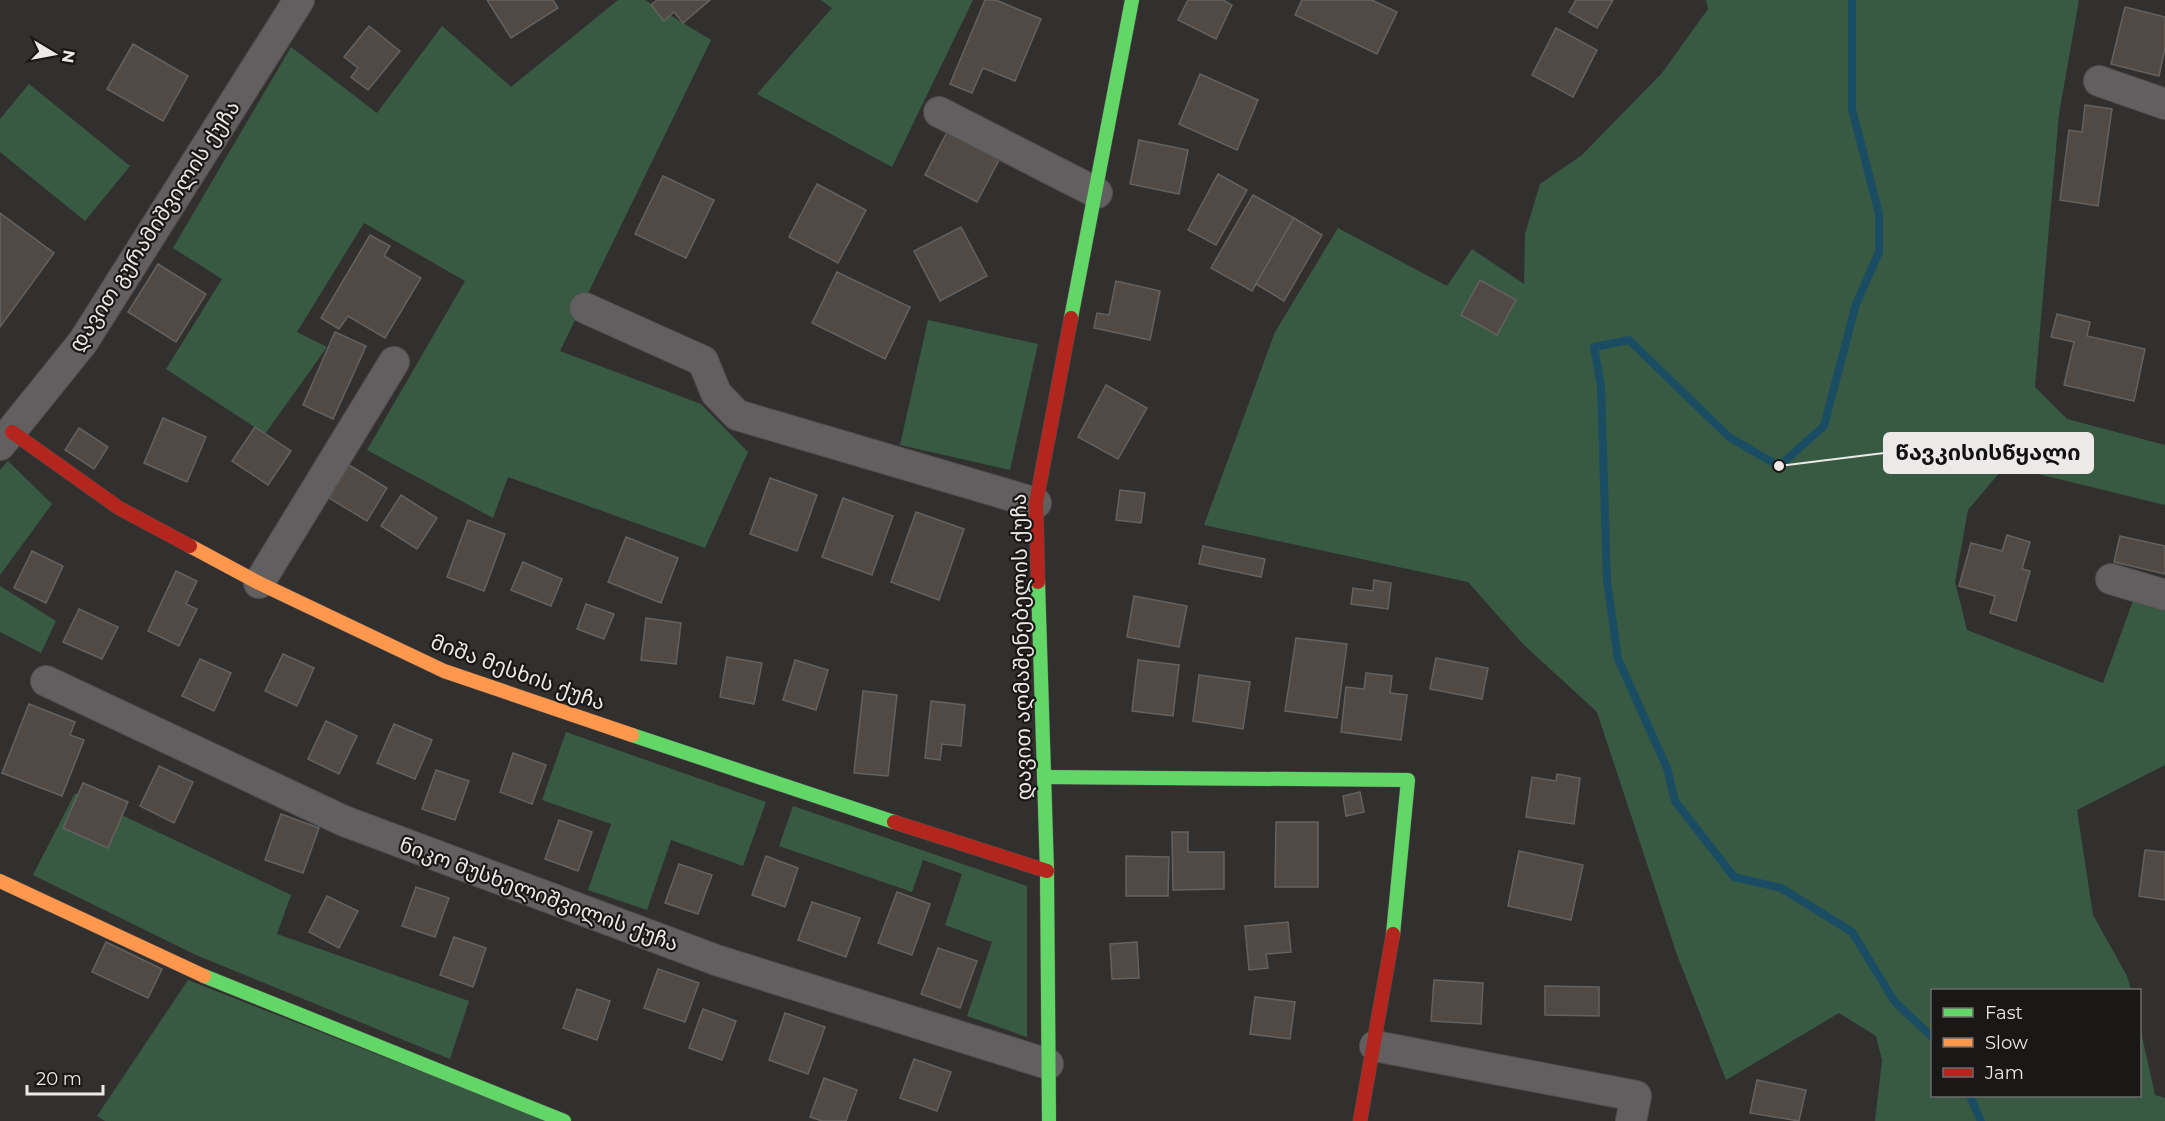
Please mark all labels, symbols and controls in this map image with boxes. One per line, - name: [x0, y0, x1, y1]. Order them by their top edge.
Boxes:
- north arrow: [24, 24, 84, 84]
- text: N: [58, 48, 79, 65]
- street label: დავით გურამიშვილის ქუჩა: [63, 96, 246, 357]
- callout: წავკისისწყალი: [1884, 433, 2093, 473]
- text: წავკისისწყალი: [1895, 439, 2081, 466]
- street label: დავით აღმაშენებელის ქუჩა: [1006, 493, 1037, 801]
- street label: მიშა მესხის ქუჩა: [427, 629, 609, 715]
- street label: ნიკო მუსხელიშვილის ქუჩა: [396, 832, 682, 957]
- legend: [1931, 989, 2141, 1097]
- text: Fast: [1985, 1002, 2023, 1024]
- text: Slow: [1985, 1032, 2028, 1054]
- scale bar: [27, 1058, 104, 1096]
- text: Jam: [1984, 1062, 2024, 1084]
- text: 20 m: [36, 1068, 82, 1090]

